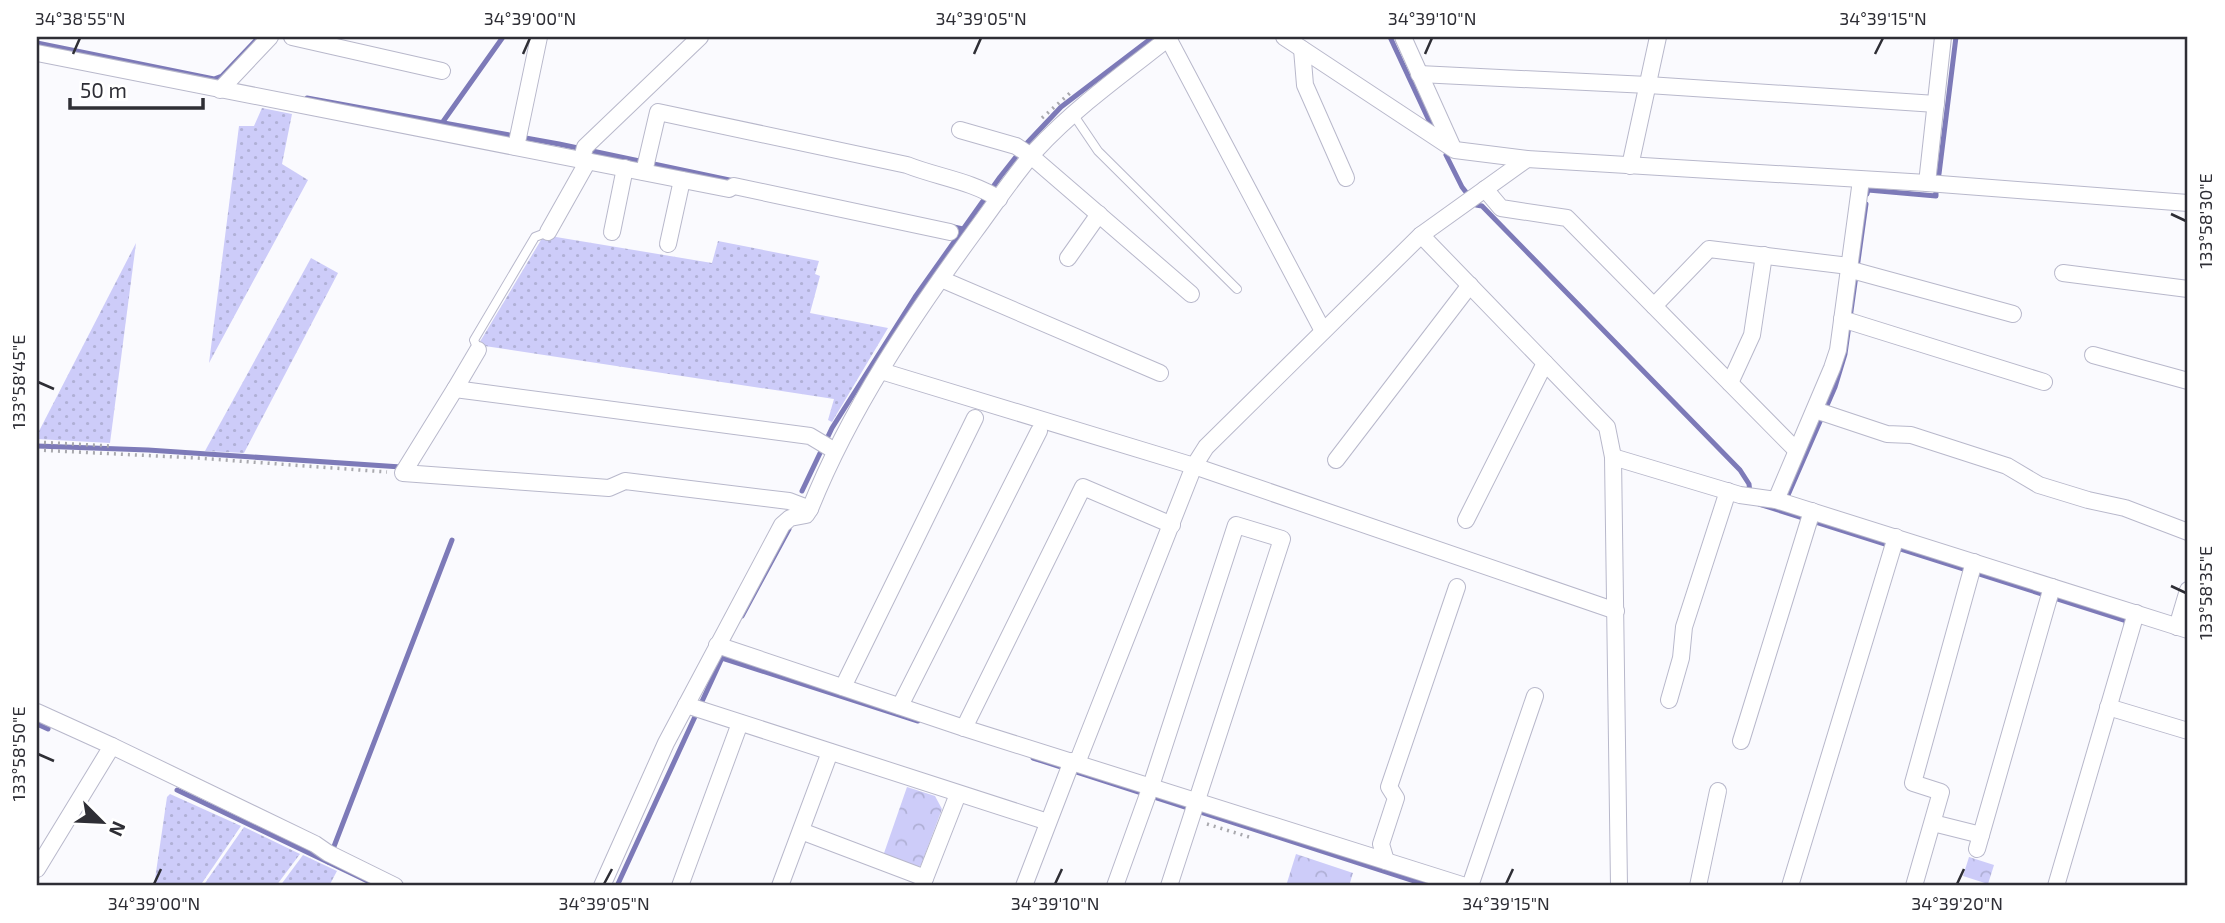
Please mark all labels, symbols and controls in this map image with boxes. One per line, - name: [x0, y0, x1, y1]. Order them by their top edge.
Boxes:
- text: 34°38'55"N: [35, 7, 125, 29]
- text: 34°39'00"N: [484, 7, 576, 29]
- text: 34°39'05"N: [935, 7, 1027, 29]
- text: 34°39'10"N: [1388, 7, 1476, 29]
- text: 34°39'15"N: [1839, 7, 1927, 29]
- scale bar: [70, 66, 203, 110]
- text: 50 m: [80, 77, 127, 102]
- text: 133°58'30"E: [2194, 173, 2216, 269]
- text: 133°58'45"E: [7, 335, 29, 429]
- text: 133°58'35"E: [2194, 546, 2216, 640]
- text: 133°58'50"E: [7, 707, 29, 802]
- north arrow: [66, 786, 136, 856]
- text: N: [105, 818, 131, 840]
- text: 34°39'00"N: [108, 892, 200, 914]
- text: 34°39'05"N: [558, 892, 650, 914]
- text: 34°39'10"N: [1011, 892, 1099, 914]
- text: 34°39'15"N: [1462, 892, 1550, 914]
- text: 34°39'20"N: [1911, 892, 2003, 914]

